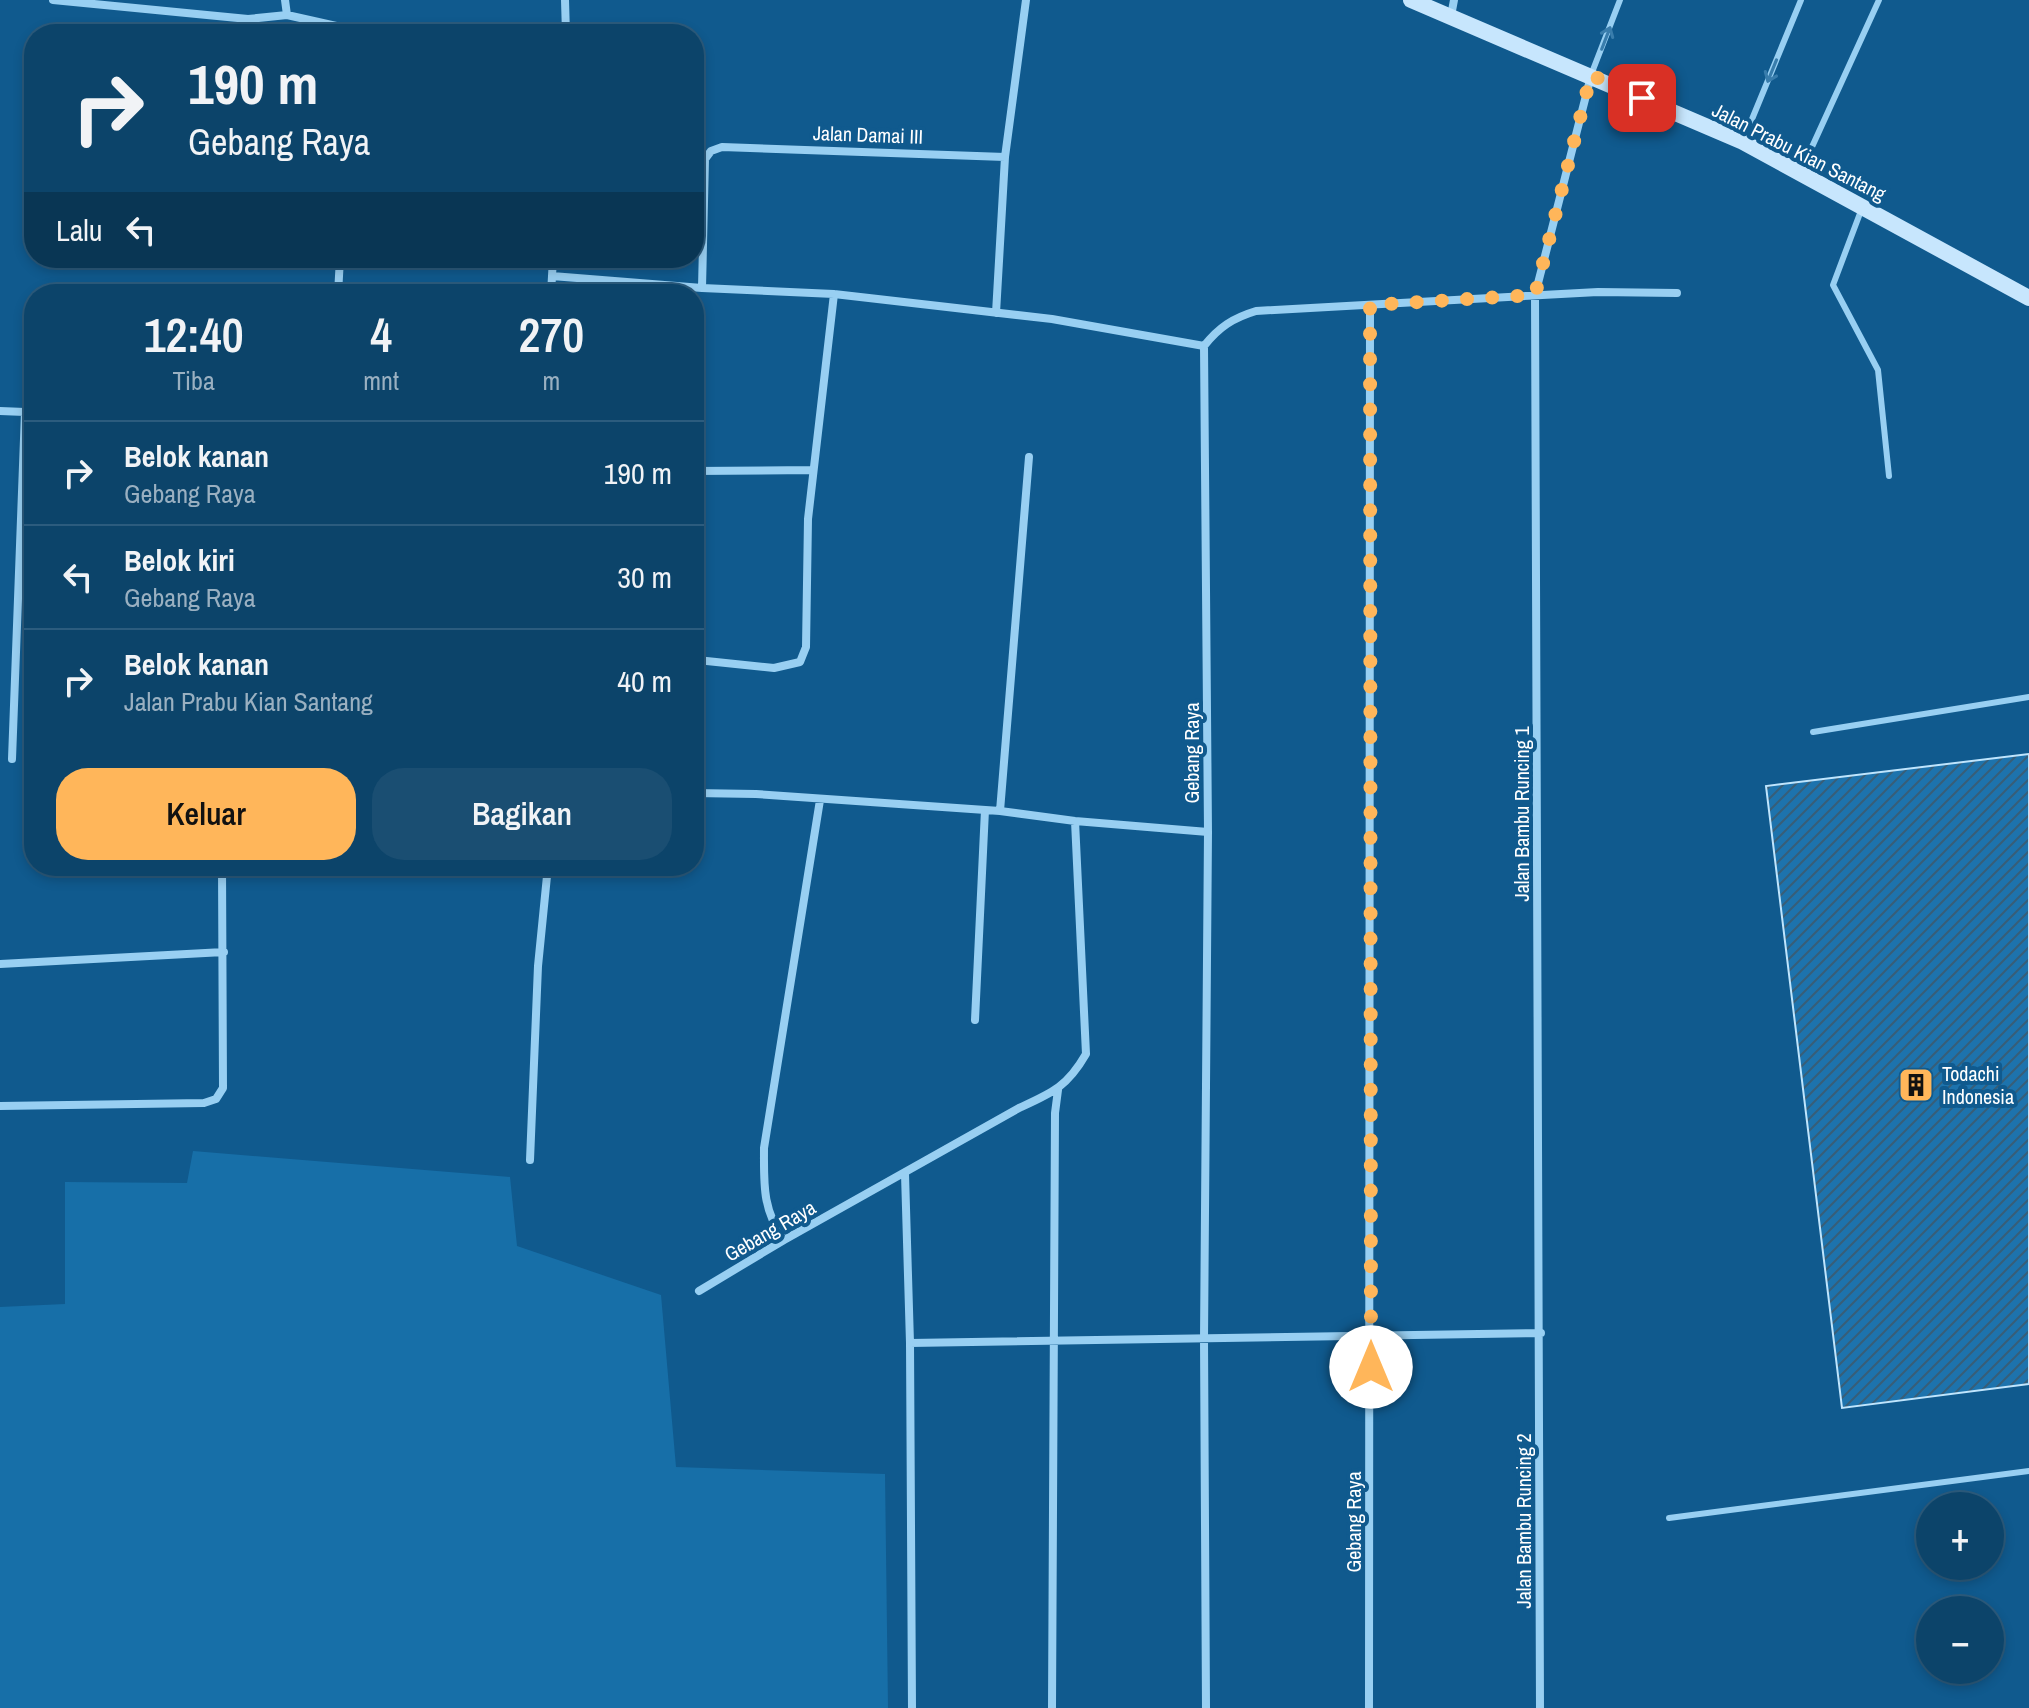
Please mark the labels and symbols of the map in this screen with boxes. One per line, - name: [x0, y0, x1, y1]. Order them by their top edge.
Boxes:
- one-way arrow: [1600, 26, 1614, 51]
- one-way arrow: [1763, 58, 1778, 83]
- pin: [1608, 64, 1676, 132]
- street label: Jalan Prabu Kian Santang: [1708, 96, 1891, 207]
- street label: Jalan Damai III: [812, 119, 924, 150]
- street label: Gebang Raya: [1178, 702, 1205, 804]
- street label: Jalan Bambu Runcing 1: [1508, 726, 1535, 902]
- place label: Todachi Indonesia: [1942, 1060, 2014, 1110]
- building icon: Todachi Indonesia: [1897, 1066, 1935, 1104]
- street label: Gebang Raya: [719, 1194, 820, 1268]
- position arrow: [1329, 1325, 1413, 1409]
- street label: Jalan Bambu Runcing 2: [1510, 1433, 1537, 1609]
- street label: Gebang Raya: [1340, 1471, 1367, 1573]

